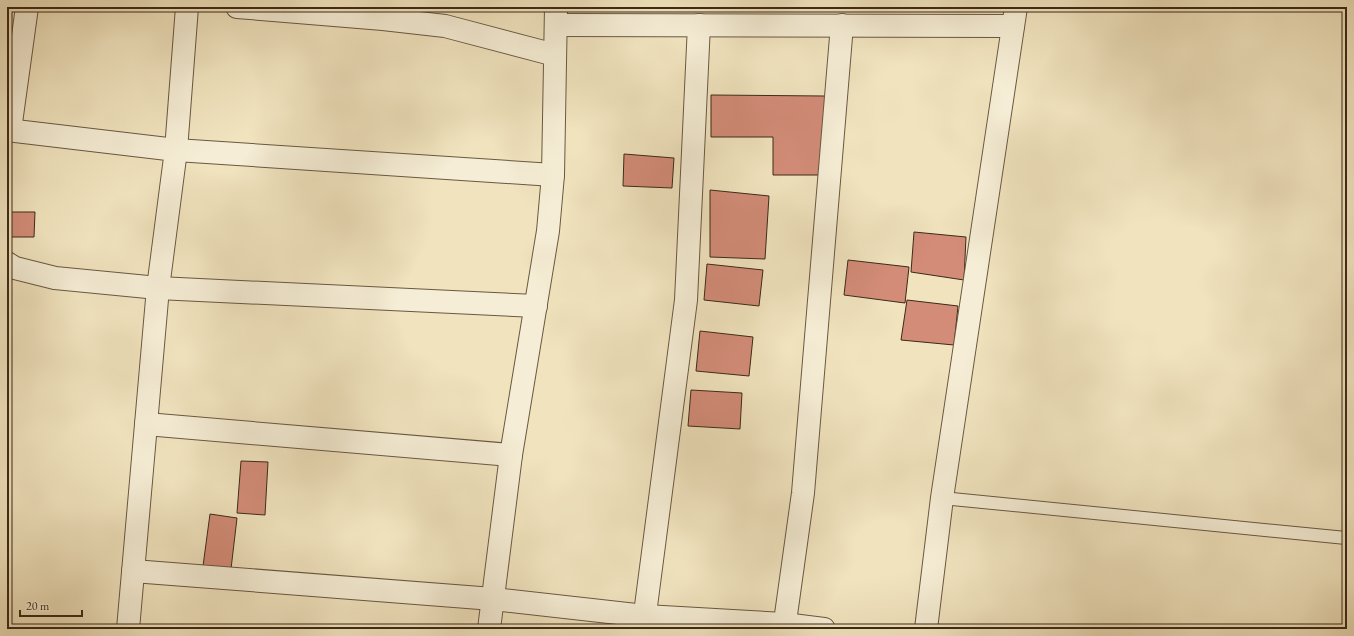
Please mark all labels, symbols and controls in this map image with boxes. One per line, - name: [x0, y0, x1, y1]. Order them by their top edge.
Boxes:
- scale bar: [20, 592, 82, 618]
- text: 20 m: [26, 598, 50, 614]

